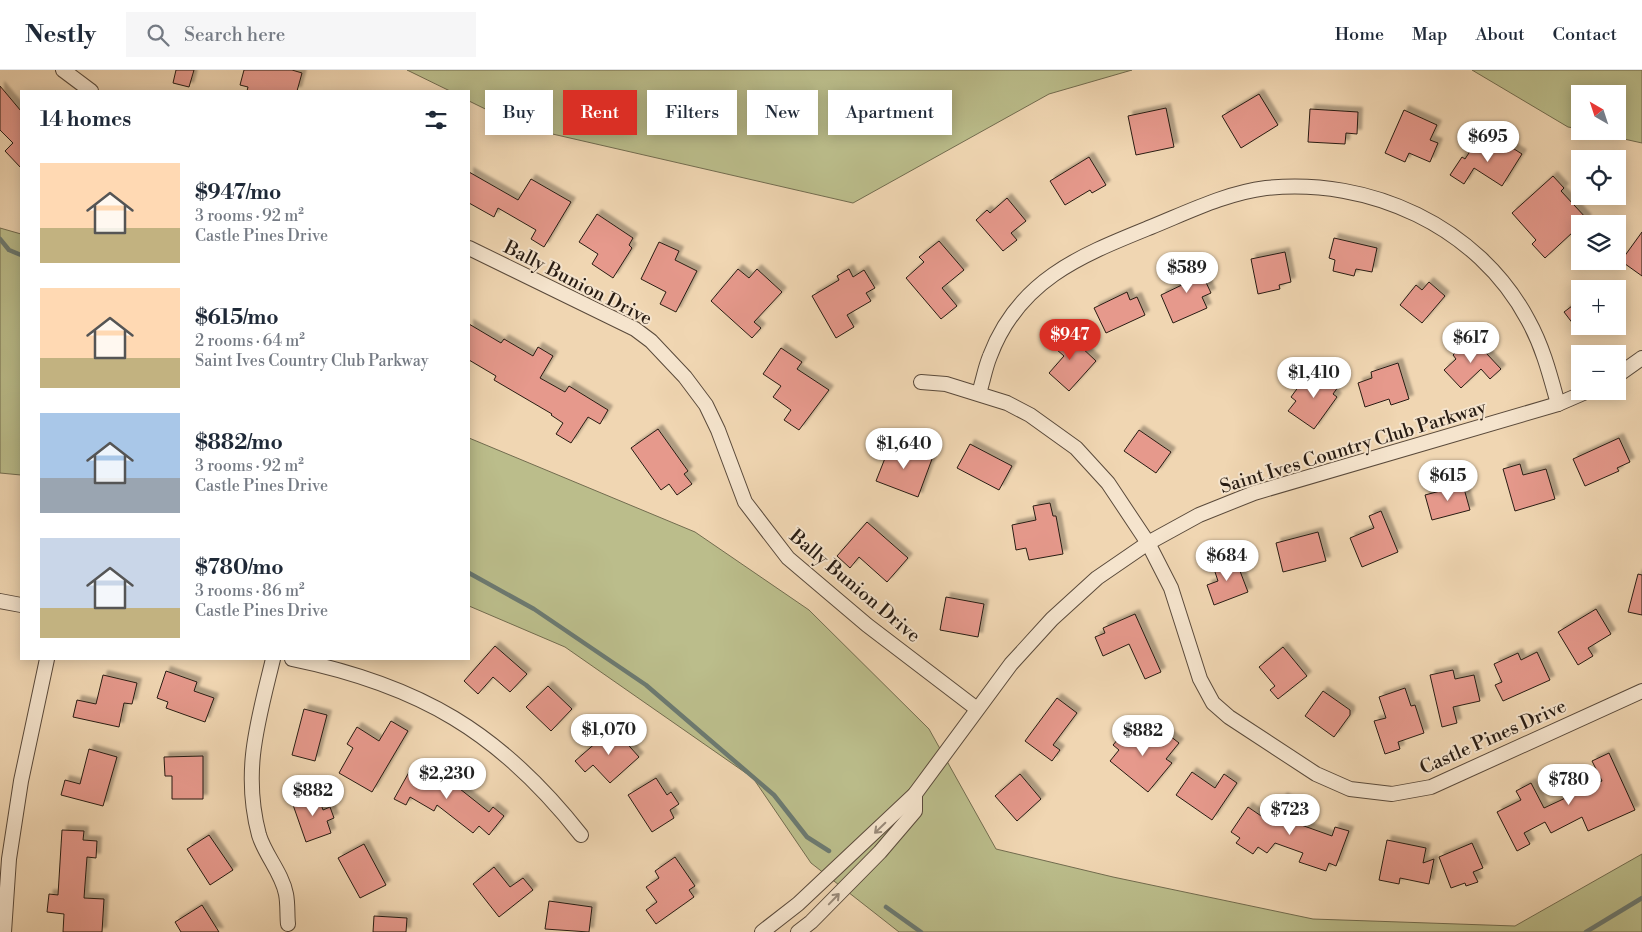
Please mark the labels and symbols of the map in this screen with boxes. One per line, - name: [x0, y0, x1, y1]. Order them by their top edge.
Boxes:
- north arrow: [1571, 85, 1626, 140]
- pin: $695: [1458, 121, 1518, 163]
- street label: Bally Bunion Drive: [499, 235, 656, 331]
- pin: $589: [1157, 252, 1217, 294]
- pin: $947: [1040, 318, 1100, 361]
- pin: $617: [1441, 322, 1501, 364]
- pin: $1,410: [1273, 356, 1355, 399]
- street label: Saint Ives Country Club Parkway: [1217, 395, 1490, 499]
- pin: $1,640: [863, 428, 945, 470]
- pin: $615: [1418, 460, 1478, 502]
- street label: Bally Bunion Drive: [784, 524, 925, 648]
- pin: $684: [1197, 540, 1257, 582]
- street label: Castle Pines Drive: [1416, 694, 1570, 780]
- pin: $1,070: [568, 714, 650, 756]
- pin: $882: [1113, 714, 1173, 757]
- pin: $2,230: [406, 758, 488, 800]
- pin: $780: [1539, 764, 1599, 806]
- pin: $882: [283, 774, 343, 817]
- pin: $723: [1260, 794, 1320, 836]
- one-way arrow: [874, 822, 886, 834]
- one-way arrow: [828, 893, 840, 905]

